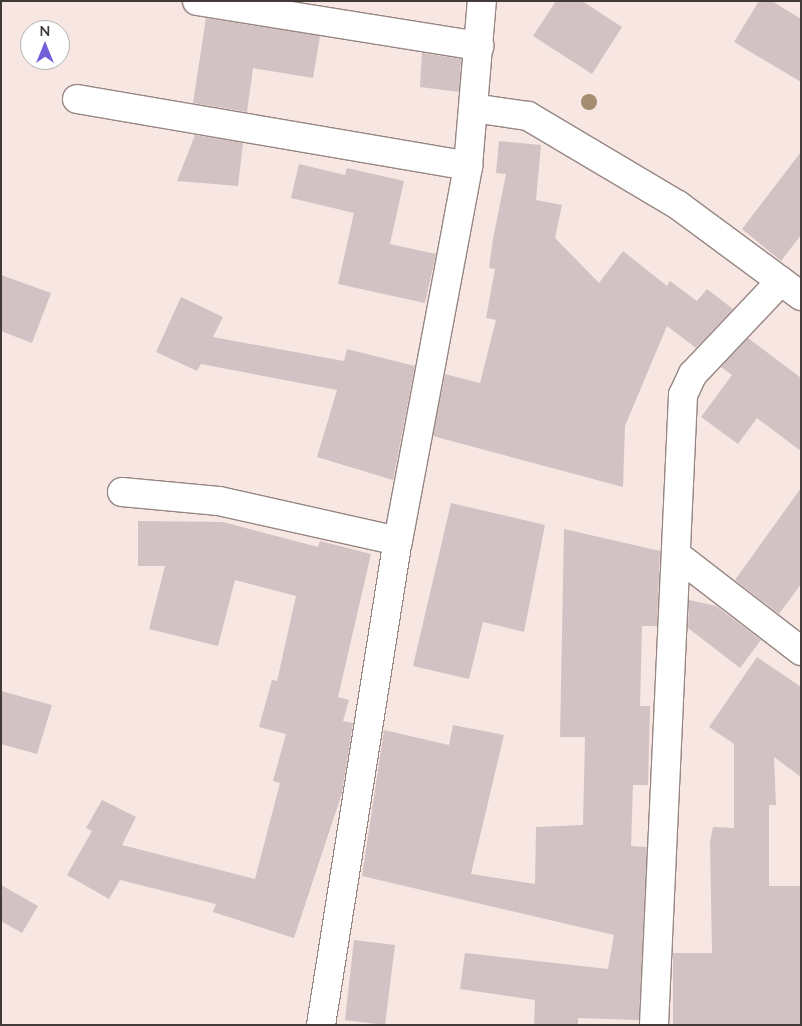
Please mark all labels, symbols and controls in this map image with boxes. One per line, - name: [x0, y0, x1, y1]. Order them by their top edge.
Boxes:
- north arrow: [20, 20, 70, 70]
- text: N: [40, 22, 50, 39]

